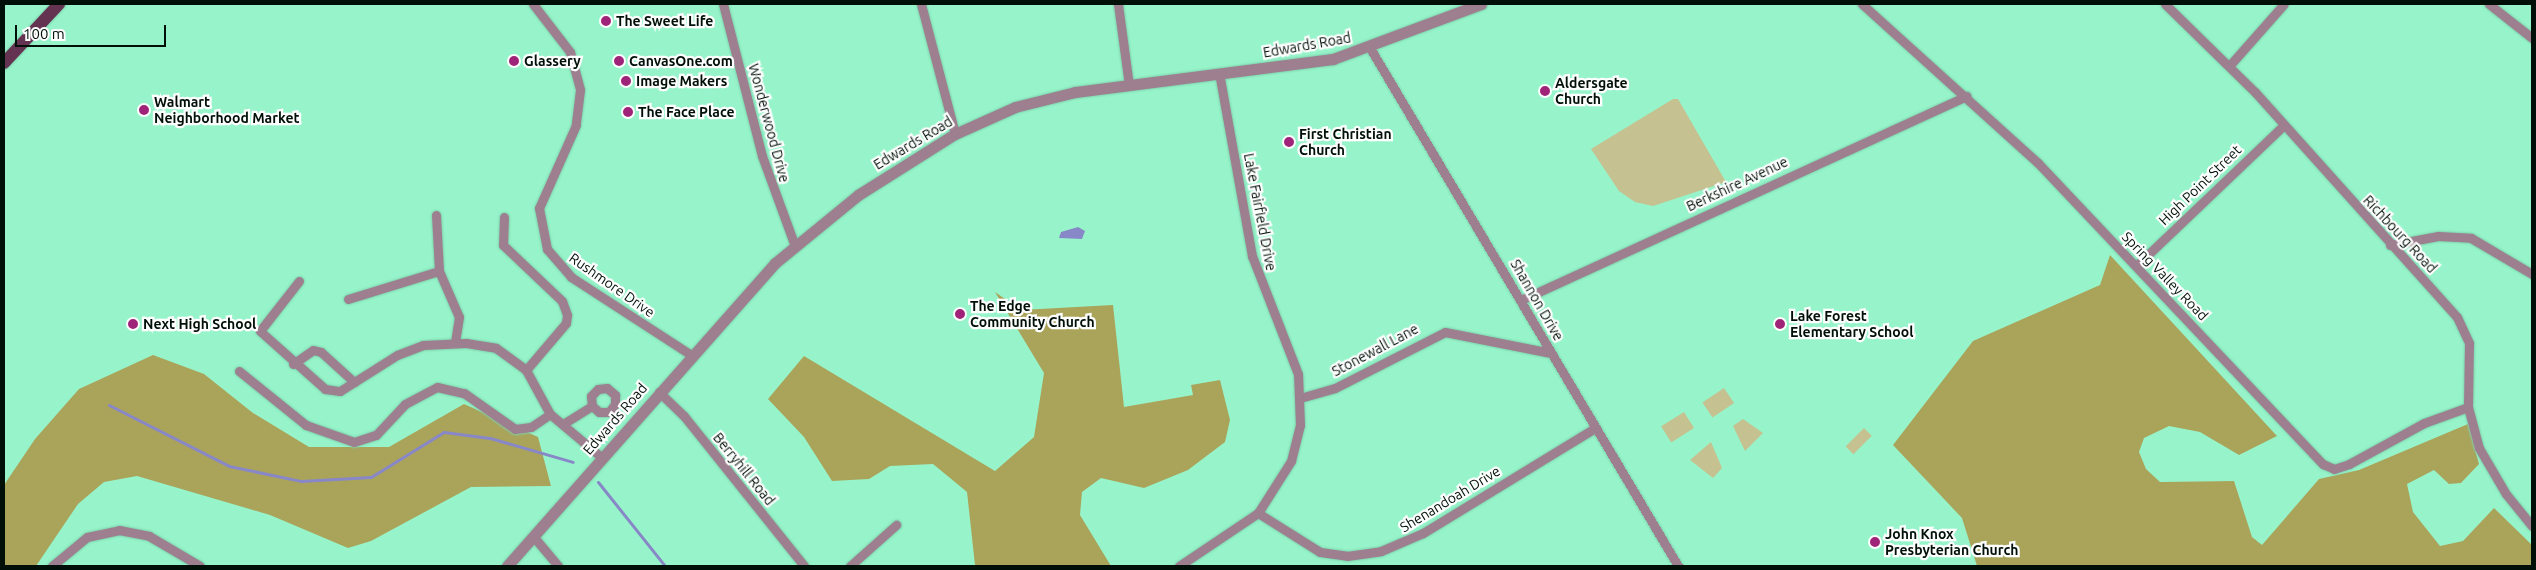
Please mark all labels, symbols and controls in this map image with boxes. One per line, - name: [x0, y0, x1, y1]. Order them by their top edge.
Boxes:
- place label: The Sweet Life: [616, 13, 713, 29]
- scale bar: [18, 15, 169, 47]
- marker: The Sweet Life: [600, 15, 612, 27]
- text: 100 m: [23, 25, 65, 42]
- street label: Edwards Road: [1262, 29, 1352, 61]
- place label: Glassery: [524, 53, 581, 69]
- place label: CanvasOne.com: [629, 53, 733, 69]
- marker: Glassery: [508, 55, 520, 67]
- marker: CanvasOne.com: [613, 55, 625, 67]
- street label: Wonderwood Drive: [745, 62, 793, 184]
- place label: Image Makers: [636, 73, 727, 89]
- marker: Image Makers: [620, 75, 632, 87]
- place label: Aldersgate Church: [1555, 75, 1628, 108]
- marker: Aldersgate Church: [1539, 85, 1551, 97]
- place label: Walmart Neighborhood Market: [154, 94, 299, 126]
- marker: Walmart Neighborhood Market: [138, 104, 150, 116]
- place label: The Face Place: [638, 104, 735, 120]
- marker: The Face Place: [622, 106, 634, 118]
- street label: Edwards Road: [871, 113, 955, 173]
- place label: First Christian Church: [1299, 126, 1392, 158]
- marker: First Christian Church: [1283, 136, 1295, 148]
- street label: High Point Street: [2155, 141, 2245, 229]
- street label: Lake Fairfield Drive: [1240, 152, 1280, 272]
- street label: Berkshire Avenue: [1684, 153, 1790, 215]
- street label: Richbourg Road: [2360, 192, 2440, 276]
- street label: Spring Valley Road: [2118, 228, 2212, 324]
- street label: Rushmore Drive: [566, 249, 658, 321]
- street label: Shannon Drive: [1507, 256, 1567, 344]
- place label: The Edge Community Church: [970, 298, 1095, 331]
- marker: The Edge Community Church: [954, 308, 966, 320]
- place label: Lake Forest Elementary School: [1790, 308, 1913, 341]
- place label: Next High School: [143, 316, 256, 332]
- marker: Next High School: [127, 318, 139, 330]
- marker: Lake Forest Elementary School: [1774, 318, 1786, 330]
- street label: Stonewall Lane: [1329, 320, 1421, 380]
- street label: Edwards Road: [579, 380, 651, 458]
- street label: Berryhill Road: [710, 429, 778, 509]
- street label: Shenandoah Drive: [1397, 462, 1503, 536]
- place label: John Knox Presbyterian Church: [1885, 526, 2019, 558]
- marker: John Knox Presbyterian Church: [1869, 536, 1881, 548]

